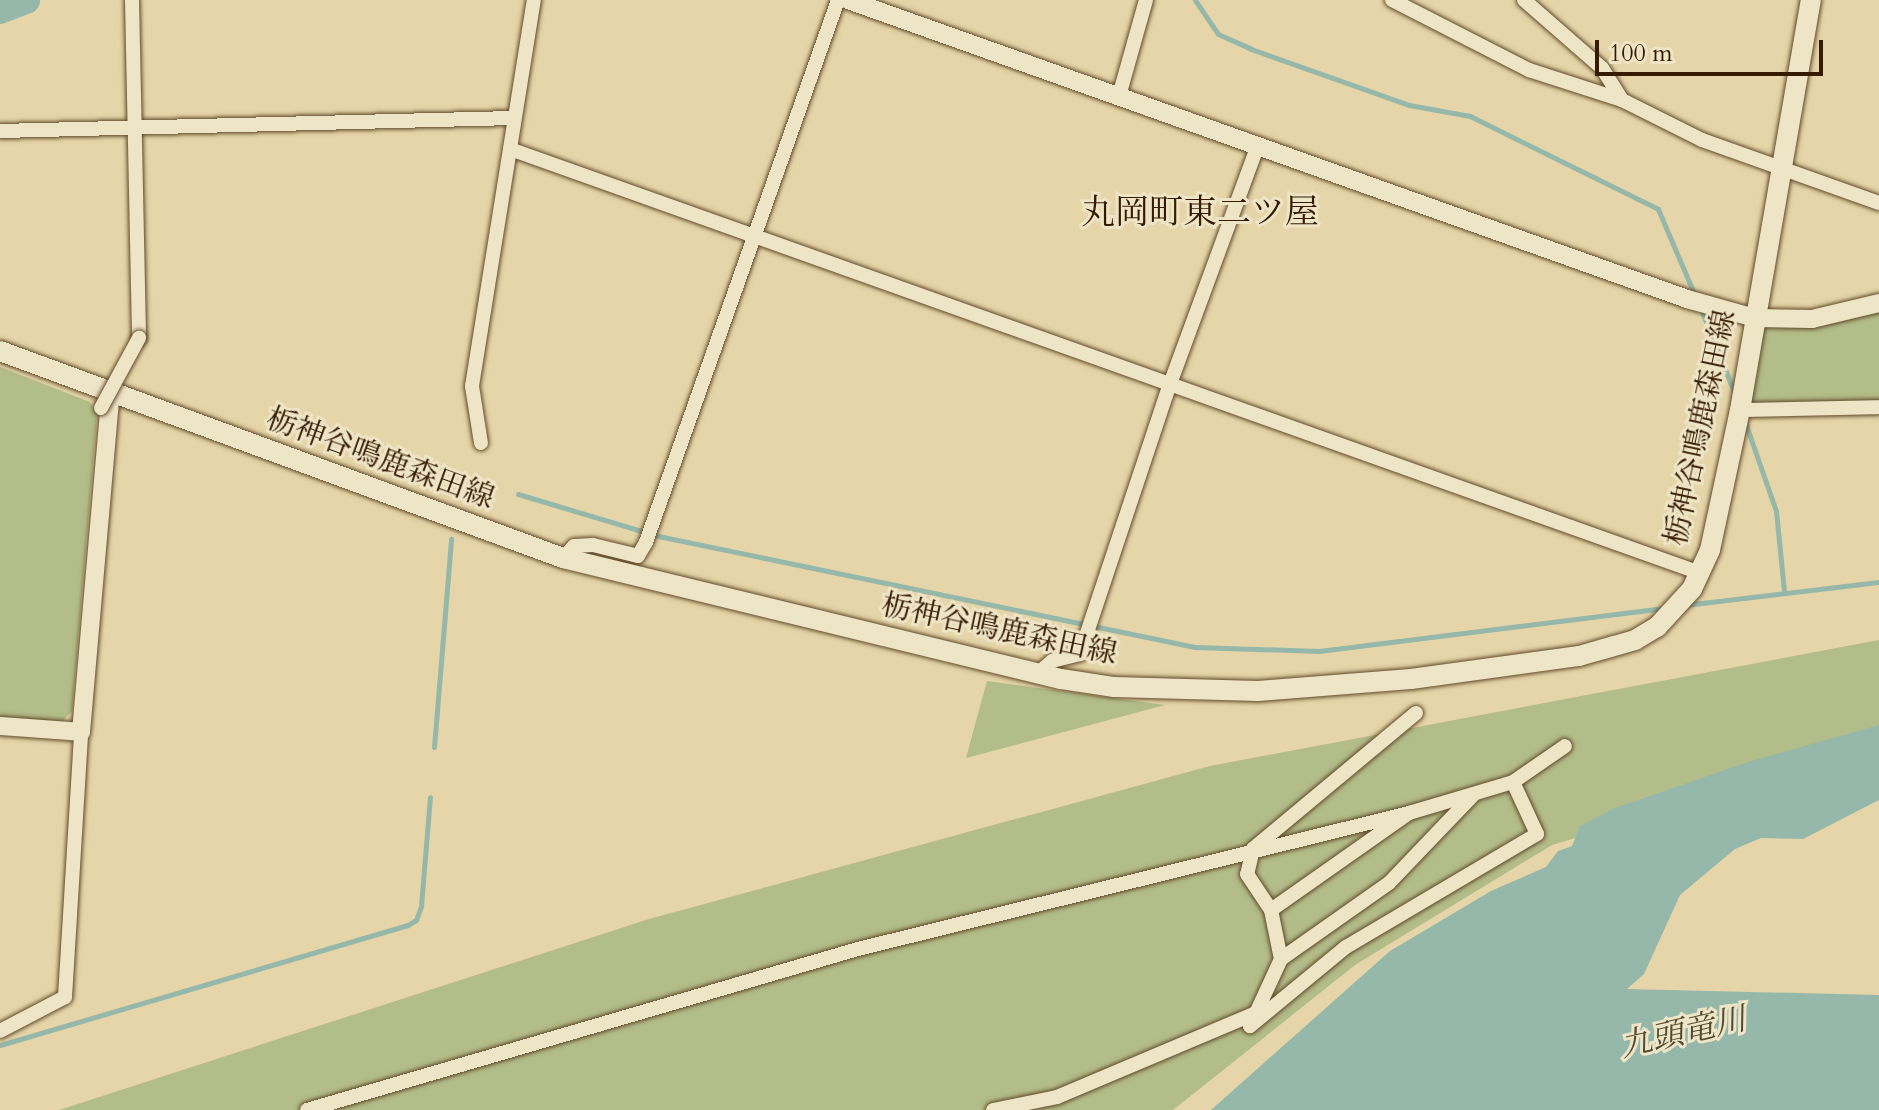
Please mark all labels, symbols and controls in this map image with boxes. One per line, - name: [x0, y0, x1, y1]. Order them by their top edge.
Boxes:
- scale bar: [1599, 24, 1827, 74]
- text: 100 m: [1609, 37, 1673, 70]
- district label: 丸岡町東二ツ屋: [1081, 193, 1319, 233]
- street label: 栃神谷鳴鹿森田線: [1658, 307, 1744, 549]
- street label: 栃神谷鳴鹿森田線: [261, 401, 499, 517]
- street label: 栃神谷鳴鹿森田線: [878, 587, 1120, 673]
- water label: 九頭竜川: [1616, 1000, 1750, 1066]

